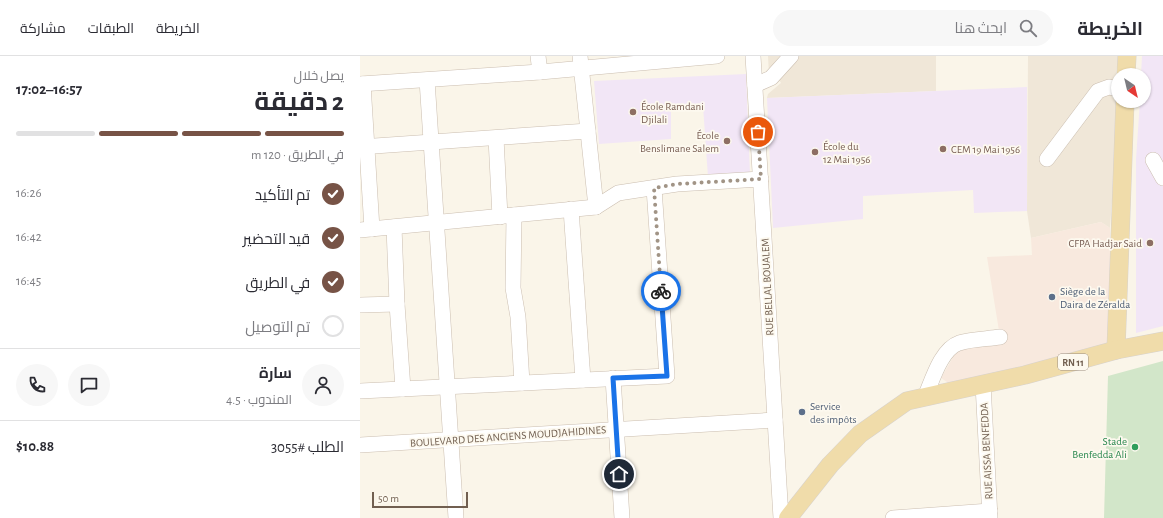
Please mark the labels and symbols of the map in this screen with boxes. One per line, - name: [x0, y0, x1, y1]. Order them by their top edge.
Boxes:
- north arrow: [1111, 68, 1151, 108]
- place label: École Ramdani Djilali: [641, 100, 704, 125]
- marker: École Ramdani Djilali: [628, 107, 638, 117]
- pin: [741, 115, 775, 149]
- place label: École Benslimane Salem: [640, 129, 719, 154]
- marker: École Benslimane Salem: [722, 136, 732, 146]
- place label: École du 12 Mai 1956: [823, 140, 870, 165]
- marker: CEM 19 Mai 1956: [938, 144, 948, 154]
- place label: CEM 19 Mai 1956: [951, 144, 1020, 155]
- marker: École du 12 Mai 1956: [810, 147, 820, 157]
- street label: RUE BELLAL BOUALEM: [759, 238, 776, 336]
- place label: CFPA Hadjar Said: [1068, 238, 1142, 249]
- marker: CFPA Hadjar Said: [1145, 238, 1155, 248]
- courier: [641, 271, 681, 311]
- place label: Siège de la Daira de Zéralda: [1060, 286, 1130, 310]
- marker: Siège de la Daira de Zéralda: [1047, 292, 1057, 302]
- road number: RN 11: [1058, 354, 1088, 370]
- place label: Service des impôts: [810, 401, 857, 425]
- street label: RUE AISSA BENFEDDA: [978, 402, 995, 500]
- marker: Service des impôts: [797, 407, 807, 417]
- street label: BOULEVARD DES ANCIENS MOUDJAHIDINES: [410, 424, 606, 449]
- place label: Stade Benfedda Ali: [1072, 436, 1127, 460]
- marker: Stade Benfedda Ali: [1130, 442, 1140, 452]
- pin: [602, 457, 636, 491]
- scale bar: [372, 490, 468, 509]

